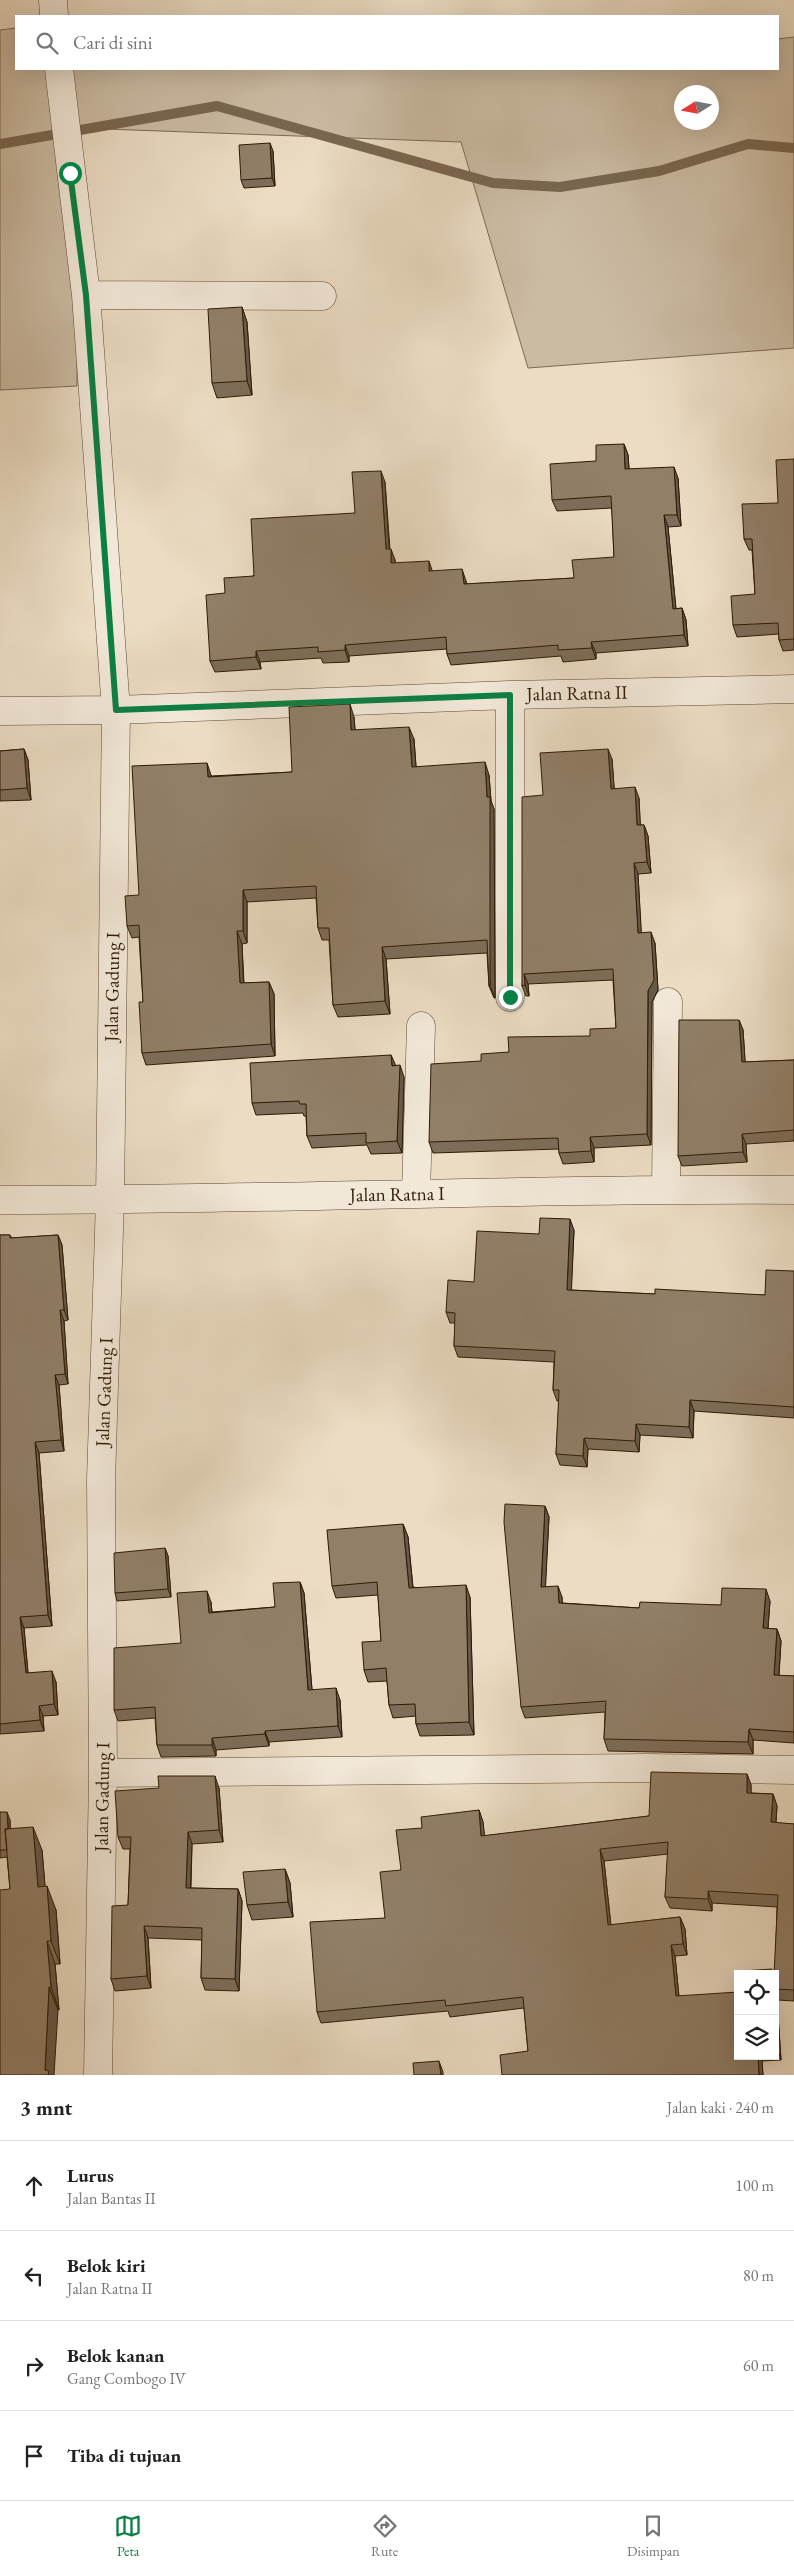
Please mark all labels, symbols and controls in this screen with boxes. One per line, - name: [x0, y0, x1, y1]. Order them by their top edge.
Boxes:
- search box: [15, 15, 779, 70]
- icon: search: [33, 29, 61, 57]
- text: Cari di sini: [73, 30, 152, 55]
- north arrow: [674, 85, 719, 130]
- route start: [59, 162, 82, 185]
- street label: Jalan Ratna II: [524, 680, 628, 706]
- street label: Jalan Gadung I: [99, 931, 125, 1044]
- route end: [499, 986, 522, 1009]
- street label: Jalan Ratna I: [347, 1181, 445, 1207]
- street label: Jalan Gadung I: [90, 1336, 118, 1449]
- street label: Jalan Gadung I: [89, 1741, 115, 1854]
- map controls: [734, 1970, 779, 2060]
- button: locate: [734, 1970, 779, 2015]
- button: layers: [734, 2015, 779, 2060]
- text: 3 mnt: [20, 2094, 72, 2121]
- text: Jalan kaki · 240 m: [667, 2097, 774, 2118]
- text: Lurus: [67, 2163, 114, 2188]
- icon: ahead: [20, 2172, 48, 2200]
- text: 100 m: [735, 2175, 774, 2196]
- text: Jalan Bantas II: [67, 2188, 156, 2209]
- text: Belok kiri: [67, 2253, 146, 2278]
- icon: left: [20, 2262, 48, 2290]
- text: 80 m: [743, 2265, 774, 2286]
- text: Jalan Ratna II: [67, 2278, 152, 2299]
- text: Belok kanan: [67, 2343, 165, 2368]
- icon: right: [20, 2352, 48, 2380]
- text: 60 m: [743, 2355, 774, 2376]
- text: Gang Combogo IV: [67, 2368, 186, 2389]
- icon: arrive: [20, 2442, 48, 2470]
- text: Tiba di tujuan: [67, 2443, 181, 2468]
- tab: Peta: [114, 2512, 142, 2560]
- tab: Rute: [371, 2512, 399, 2560]
- tab: Disimpan: [627, 2512, 680, 2560]

